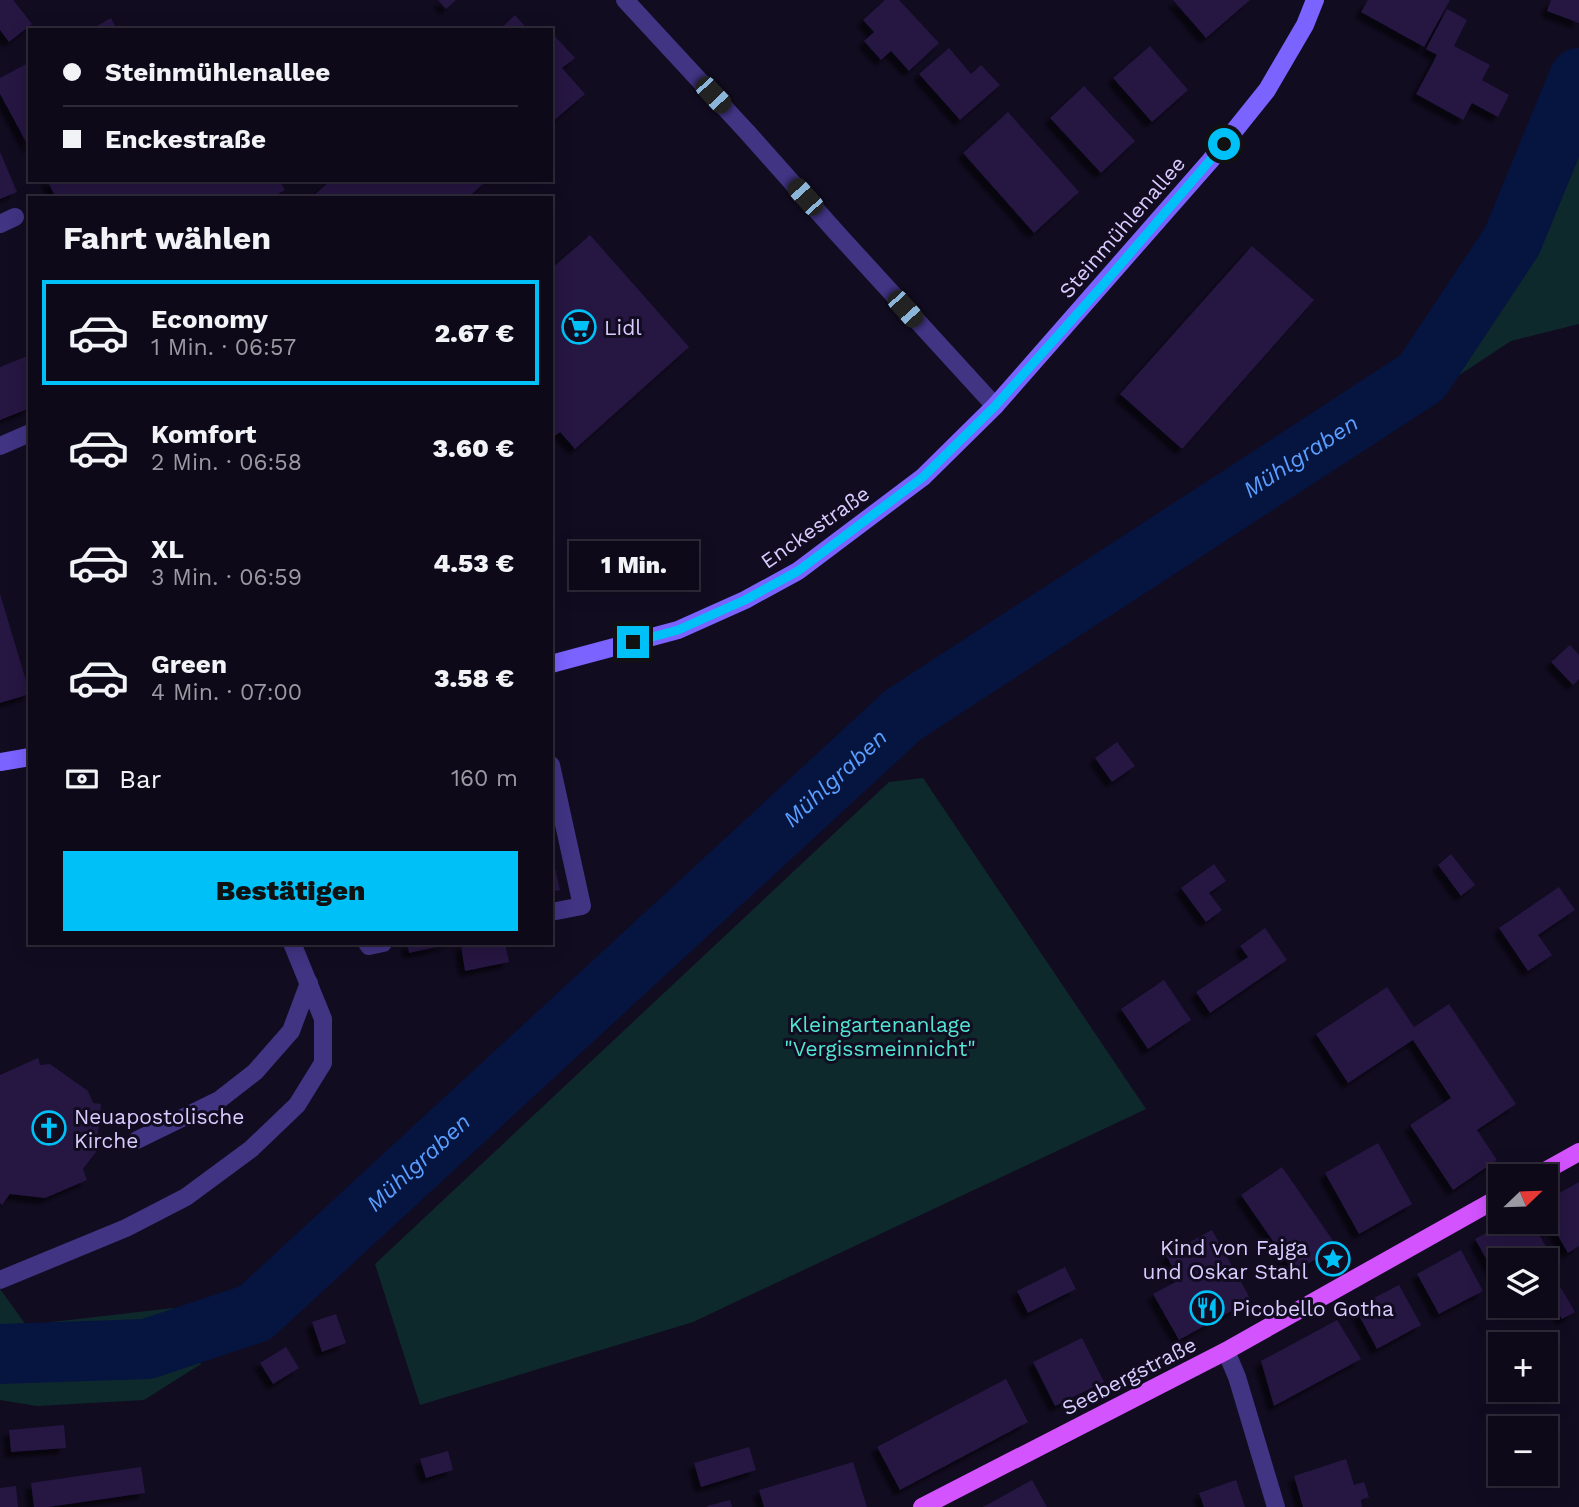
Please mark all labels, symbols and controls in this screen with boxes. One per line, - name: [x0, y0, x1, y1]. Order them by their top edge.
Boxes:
- text: Steinmühlenallee: [105, 57, 330, 87]
- car: [691, 72, 736, 118]
- text: Enckestraße: [105, 124, 266, 154]
- route start: [1208, 128, 1240, 160]
- street label: Steinmühlenallee: [1054, 151, 1190, 303]
- car: [784, 174, 827, 220]
- text: Fahrt wählen: [63, 219, 271, 257]
- car: [884, 286, 927, 332]
- icon: car: [67, 301, 130, 364]
- text: Economy: [151, 304, 268, 334]
- supermarket icon: Lidl: [560, 308, 598, 346]
- place label: Lidl: [604, 315, 642, 340]
- text: 2.67 €: [434, 318, 514, 348]
- text: 1 Min. · 06:57: [151, 334, 296, 361]
- water label: Mühlgraben: [1238, 409, 1363, 503]
- icon: car: [67, 416, 130, 479]
- text: Komfort: [151, 419, 256, 449]
- text: 3.60 €: [433, 433, 514, 463]
- text: 2 Min. · 06:58: [151, 449, 302, 476]
- street label: Enckestraße: [756, 480, 874, 574]
- icon: car: [67, 531, 130, 594]
- text: XL: [151, 534, 184, 564]
- callout: 1 Min.: [568, 540, 698, 590]
- text: 4.53 €: [433, 548, 514, 578]
- text: 1 Min.: [601, 552, 667, 579]
- text: 3 Min. · 06:59: [151, 564, 302, 591]
- route end: [617, 626, 649, 658]
- icon: car: [67, 646, 130, 709]
- text: Green: [151, 649, 227, 679]
- text: 3.58 €: [434, 663, 514, 693]
- text: 4 Min. · 07:00: [151, 679, 302, 706]
- water label: Mühlgraben: [777, 723, 892, 832]
- icon: cash: [63, 760, 101, 798]
- text: Bar: [119, 764, 161, 794]
- text: 160 m: [451, 765, 518, 792]
- button: Bestätigen: [63, 851, 518, 931]
- park label: Kleingartenanlage "Vergissmeinnicht": [784, 1012, 976, 1061]
- place label: Neuapostolische Kirche: [74, 1104, 244, 1153]
- water label: Mühlgraben: [361, 1108, 476, 1217]
- church icon: Neuapostolische Kirche: [30, 1109, 68, 1147]
- north arrow: [1488, 1164, 1558, 1234]
- map controls: [1488, 1164, 1558, 1486]
- place label: Kind von Fajga und Oskar Stahl: [1143, 1235, 1309, 1284]
- place icon: Kind von Fajga und Oskar Stahl: [1314, 1240, 1352, 1278]
- button: layers: [1488, 1248, 1558, 1318]
- restaurant icon: Picobello Gotha: [1188, 1289, 1226, 1327]
- place label: Picobello Gotha: [1232, 1296, 1394, 1321]
- street label: Seebergstraße: [1058, 1331, 1200, 1421]
- button: +: [1488, 1332, 1558, 1402]
- button: −: [1488, 1416, 1558, 1486]

